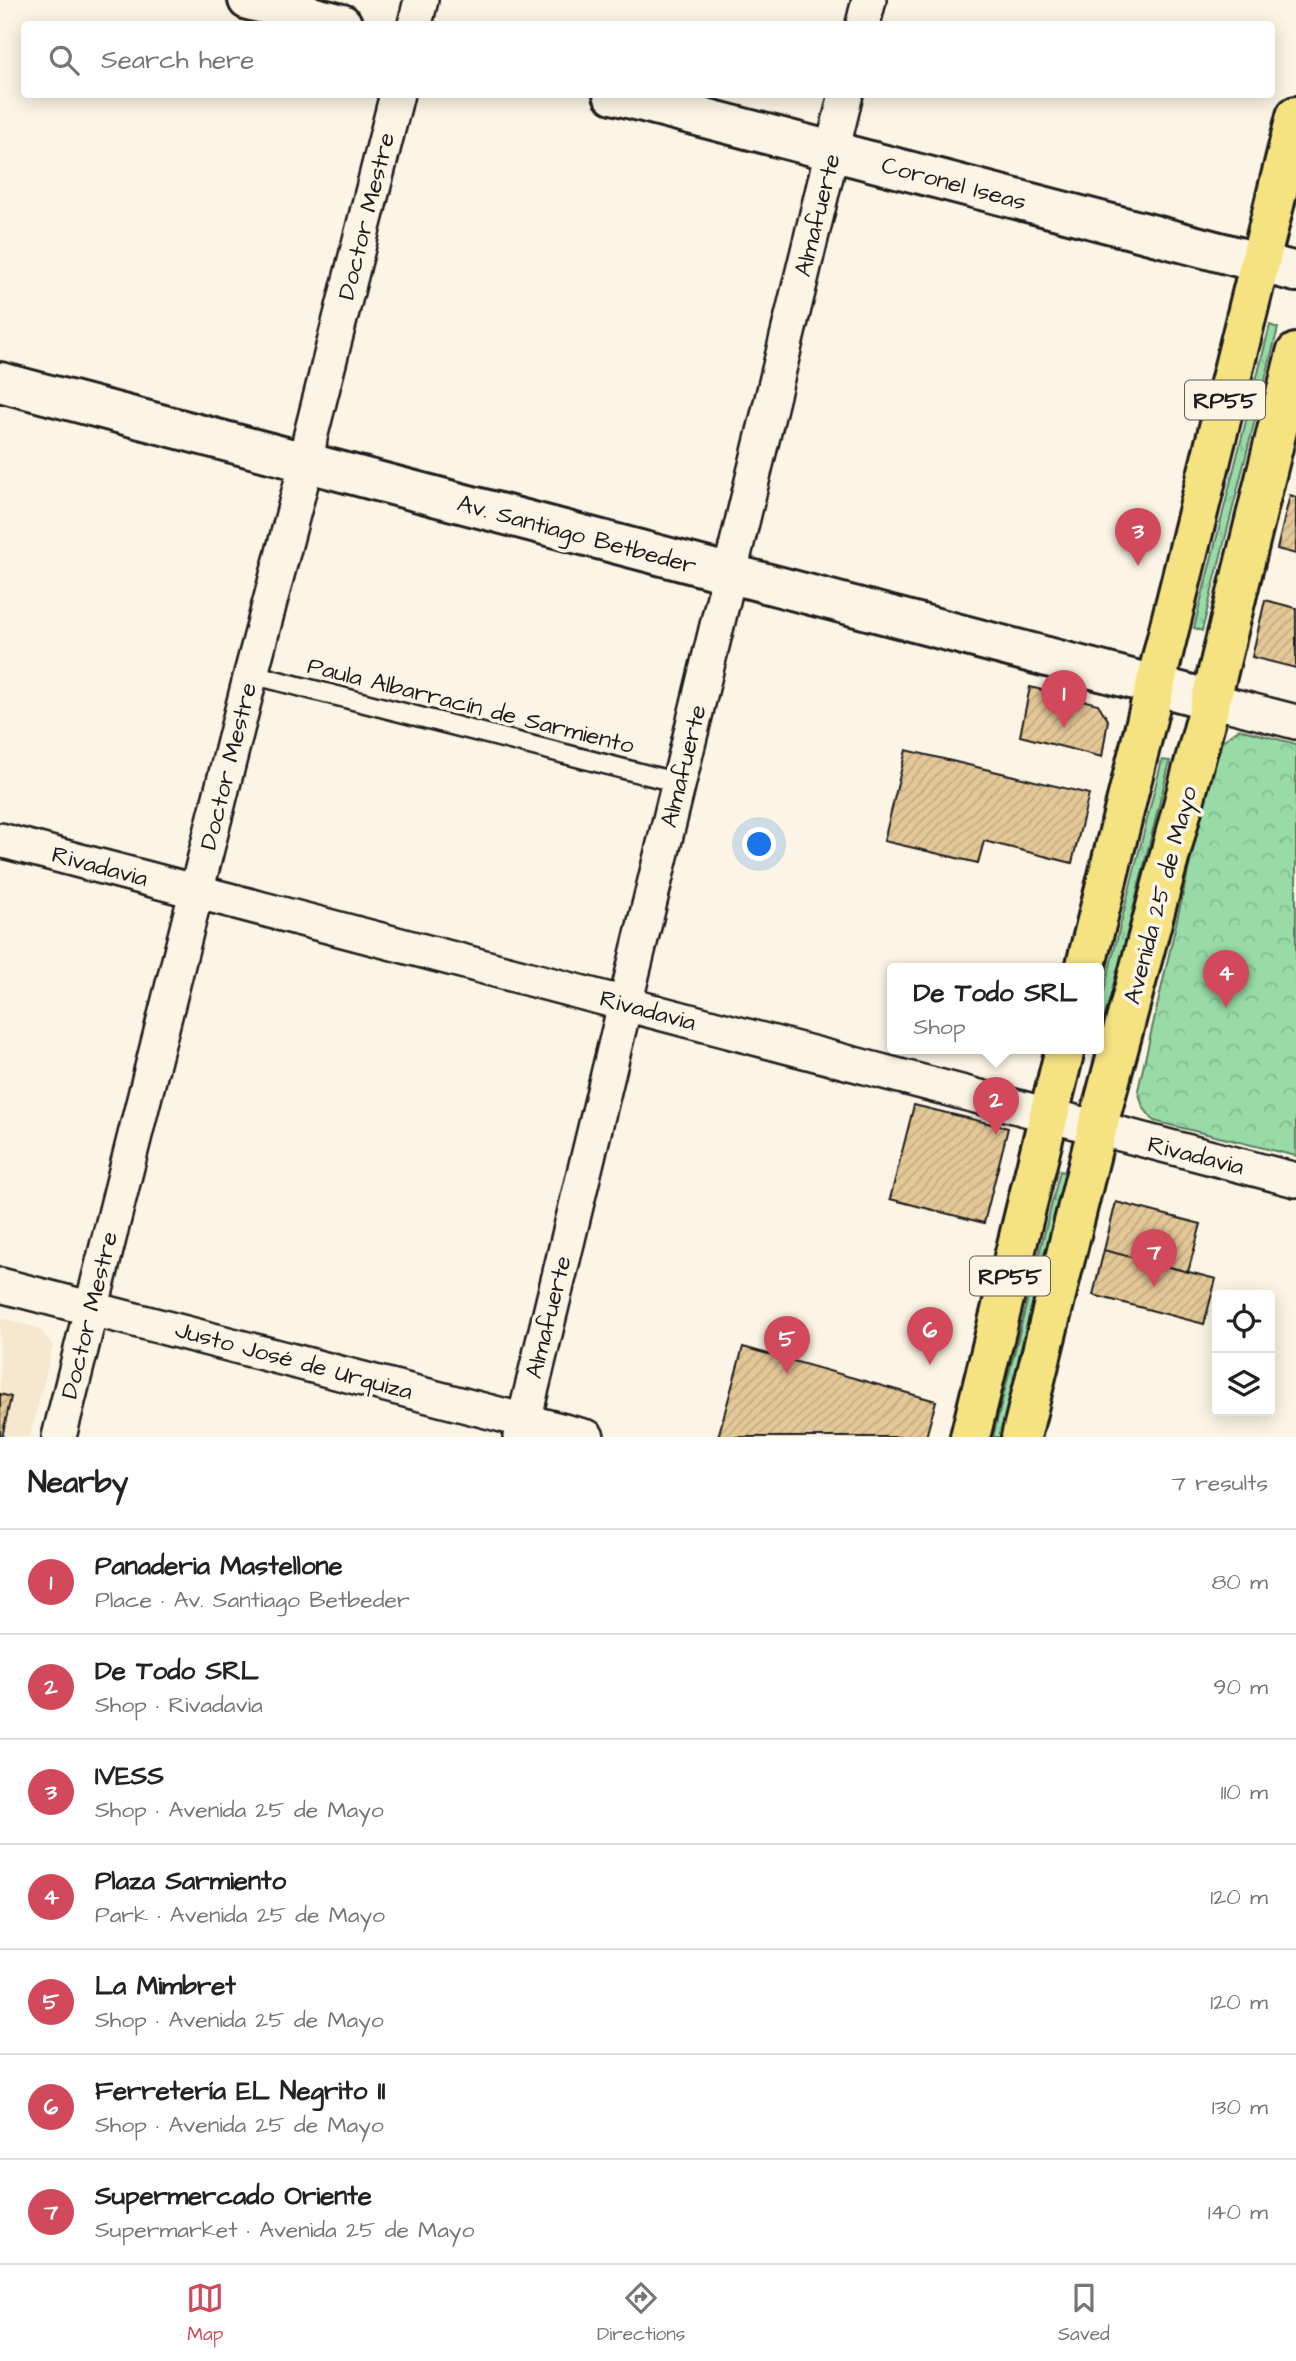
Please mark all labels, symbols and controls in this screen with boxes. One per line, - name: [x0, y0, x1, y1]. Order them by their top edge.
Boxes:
- search box: [21, 21, 1275, 98]
- icon: search: [45, 41, 83, 79]
- text: Search here: [101, 42, 254, 78]
- street label: Doctor Mestre: [330, 129, 404, 303]
- street label: Coronel Iseas: [878, 148, 1030, 220]
- street label: Almafuerte: [786, 150, 850, 280]
- road number: RP55: [1185, 380, 1265, 420]
- street label: Av. Santiago Betbeder: [453, 487, 700, 584]
- pin: 3: [1115, 508, 1161, 566]
- street label: Paula Albarracín de Sarmiento: [304, 649, 638, 763]
- pin: 1: [1041, 670, 1087, 728]
- street label: Doctor Mestre: [192, 679, 266, 853]
- street label: Almafuerte: [652, 701, 716, 831]
- street label: Avenida 25 de Mayo: [1115, 782, 1208, 1008]
- your location: [742, 827, 776, 861]
- street label: Rivadavia: [48, 838, 152, 896]
- pin: 4: [1203, 950, 1249, 1008]
- popup: [887, 963, 1104, 1054]
- text: De Todo SRL: [914, 975, 1077, 1011]
- street label: Rivadavia: [596, 982, 700, 1040]
- text: Shop: [914, 1011, 966, 1043]
- pin: 2: [973, 1077, 1019, 1135]
- street label: Rivadavia: [1144, 1128, 1248, 1184]
- street label: Doctor Mestre: [53, 1228, 127, 1402]
- pin: 7: [1131, 1229, 1177, 1287]
- street label: Almafuerte: [517, 1252, 581, 1382]
- road number: RP55: [970, 1256, 1050, 1296]
- map controls: [1212, 1290, 1275, 1416]
- button: locate: [1212, 1290, 1275, 1353]
- pin: 6: [907, 1307, 953, 1365]
- street label: Justo José de Urquiza: [171, 1313, 416, 1409]
- pin: 5: [764, 1316, 810, 1374]
- button: layers: [1212, 1353, 1275, 1416]
- text: Nearby: [28, 1462, 128, 1504]
- text: 7 results: [1172, 1467, 1268, 1499]
- text: Panaderia Mastellone: [95, 1548, 343, 1584]
- text: 1: [50, 1566, 52, 1598]
- text: 80 m: [1211, 1566, 1268, 1598]
- text: Place · Av. Santiago Betbeder: [95, 1584, 410, 1616]
- text: De Todo SRL: [95, 1653, 259, 1689]
- text: 2: [44, 1671, 58, 1703]
- text: 90 m: [1213, 1671, 1268, 1703]
- text: Shop · Rivadavia: [95, 1689, 263, 1721]
- text: IVESS: [95, 1758, 164, 1794]
- text: 3: [45, 1776, 57, 1808]
- text: 110 m: [1220, 1776, 1268, 1808]
- text: Shop · Avenida 25 de Mayo: [95, 1794, 384, 1826]
- text: Plaza Sarmiento: [95, 1863, 286, 1899]
- text: 4: [43, 1881, 59, 1913]
- text: 120 m: [1210, 1881, 1268, 1913]
- text: Park · Avenida 25 de Mayo: [95, 1899, 385, 1931]
- text: La Mimbret: [95, 1968, 236, 2004]
- text: 5: [43, 1986, 59, 2018]
- text: 120 m: [1210, 1986, 1268, 2018]
- text: Shop · Avenida 25 de Mayo: [95, 2004, 384, 2036]
- text: Ferretería EL Negrito II: [95, 2073, 386, 2109]
- text: 6: [44, 2091, 58, 2123]
- text: 130 m: [1212, 2091, 1268, 2123]
- text: Shop · Avenida 25 de Mayo: [95, 2109, 384, 2141]
- text: Supermercado Oriente: [95, 2178, 372, 2214]
- text: 7: [44, 2196, 58, 2228]
- text: 140 m: [1208, 2196, 1268, 2228]
- text: Supermarket · Avenida 25 de Mayo: [95, 2214, 474, 2246]
- tab: Map: [186, 2279, 224, 2348]
- tab: Directions: [597, 2279, 685, 2348]
- tab: Saved: [1058, 2279, 1110, 2348]

